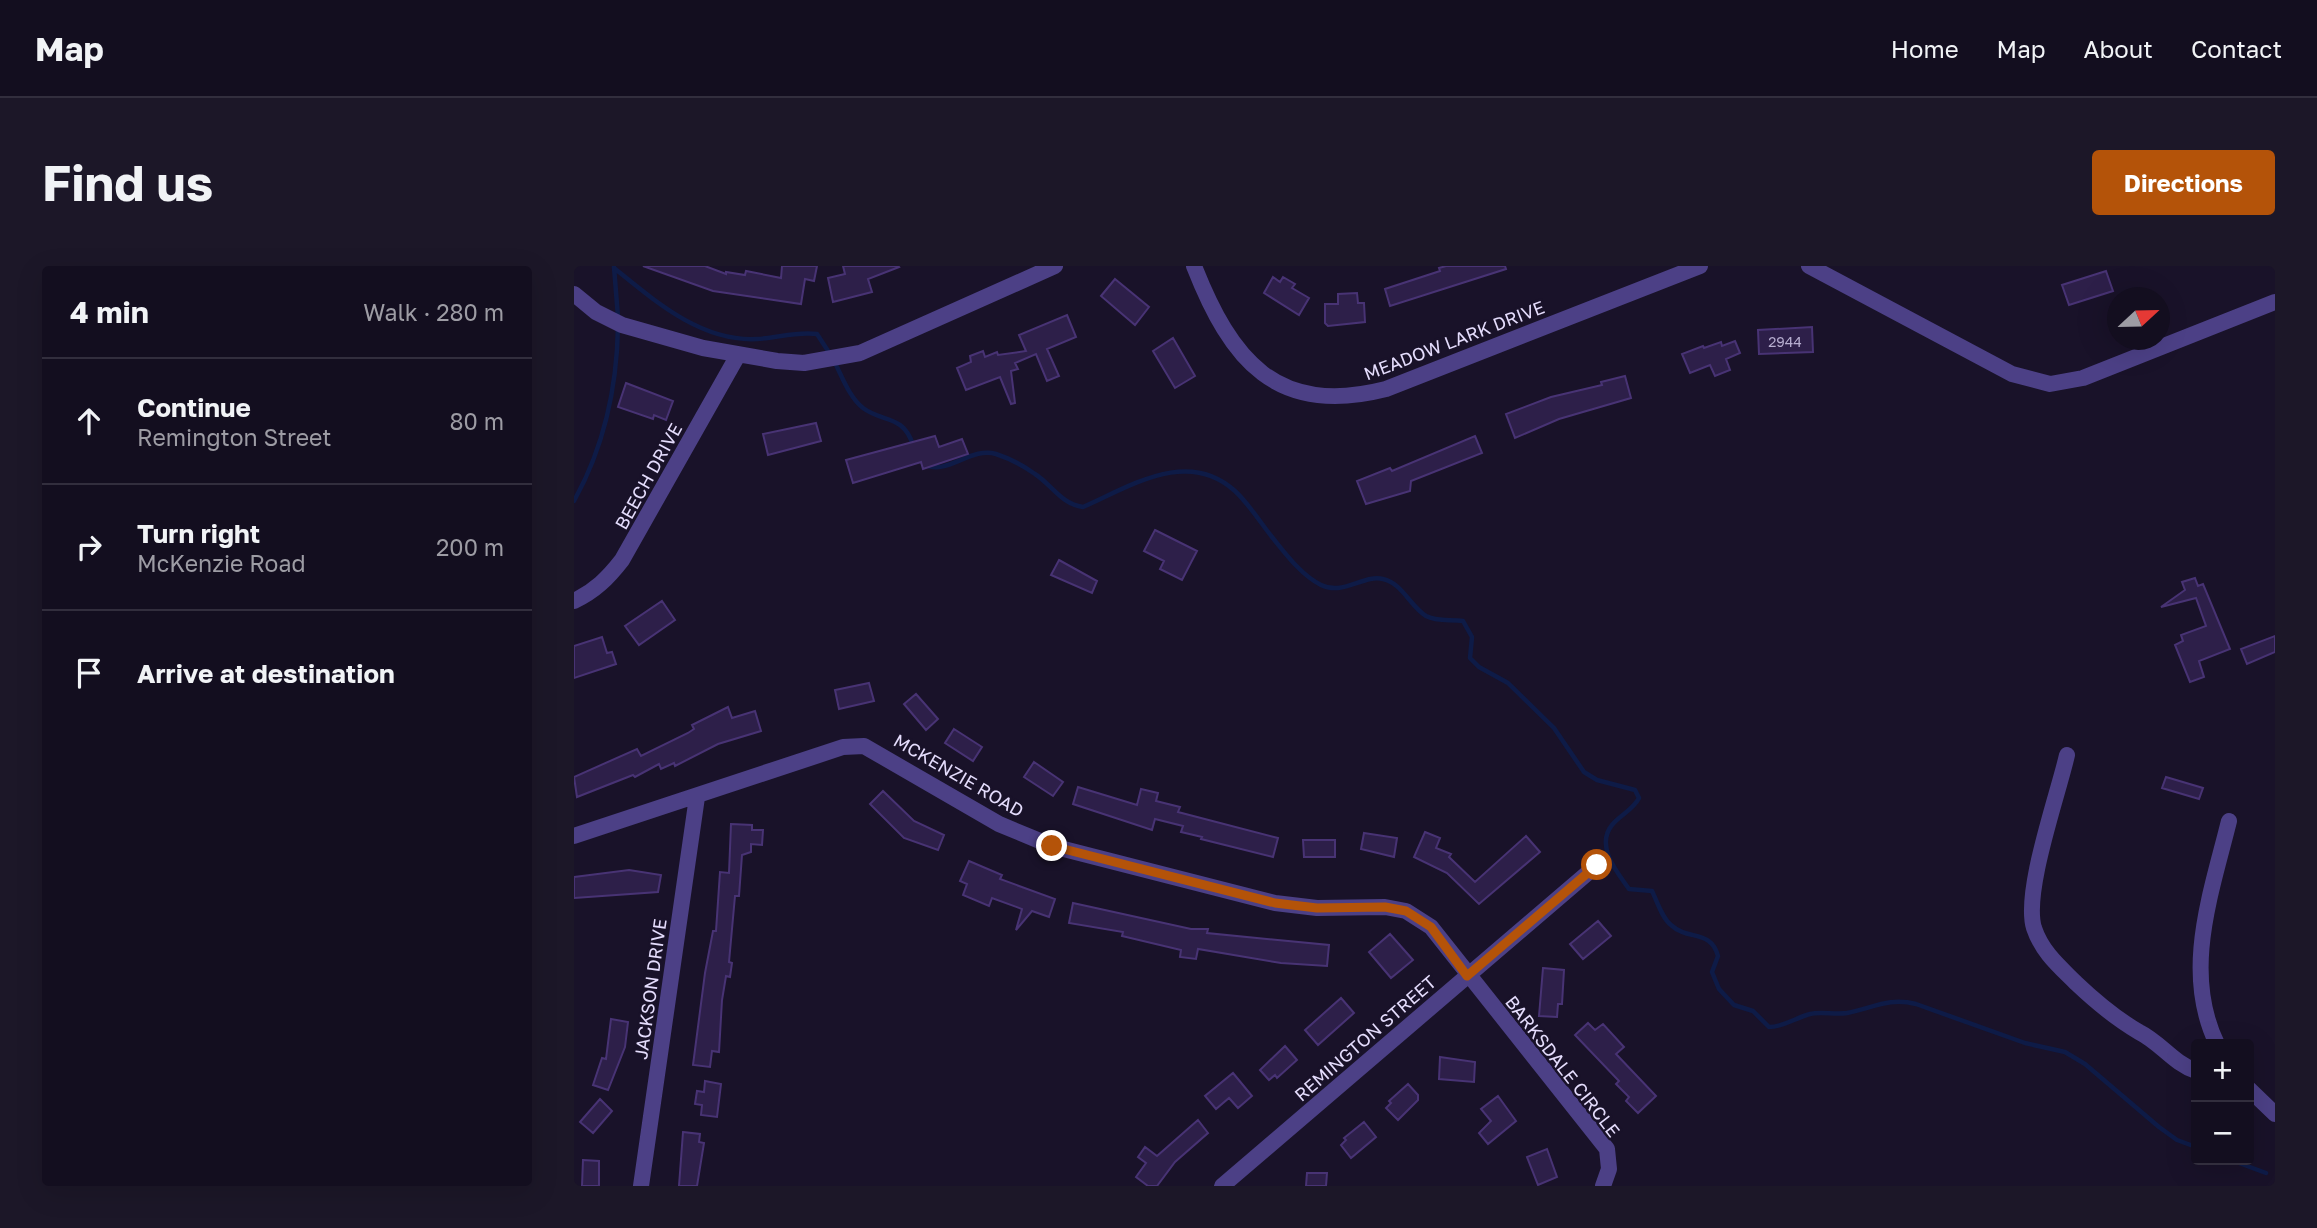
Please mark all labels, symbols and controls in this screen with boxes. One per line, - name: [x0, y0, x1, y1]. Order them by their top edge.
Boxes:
- text: Map: [35, 29, 104, 68]
- text: Home: [1891, 34, 1959, 63]
- text: Map: [1997, 34, 2046, 63]
- text: About: [2084, 34, 2153, 63]
- text: Contact: [2191, 34, 2282, 63]
- button: Directions: [2092, 150, 2275, 215]
- text: Find us: [42, 153, 213, 212]
- north arrow: [2107, 287, 2170, 350]
- text: 4 min: [70, 294, 149, 330]
- street label: MEADOW LARK DRIVE: [1361, 295, 1547, 385]
- text: Walk · 280 m: [363, 298, 504, 326]
- house number: 2944: [1768, 333, 1802, 350]
- text: Continue: [137, 392, 251, 423]
- icon: ahead: [70, 402, 108, 440]
- text: 80 m: [450, 407, 504, 435]
- street label: BEECH DRIVE: [610, 419, 686, 533]
- text: Remington Street: [137, 423, 332, 451]
- text: Turn right: [137, 518, 260, 549]
- icon: right: [70, 528, 108, 566]
- text: 200 m: [436, 533, 504, 561]
- text: McKenzie Road: [137, 549, 306, 577]
- icon: arrive: [70, 654, 108, 692]
- text: Arrive at destination: [137, 658, 395, 689]
- street label: MCKENZIE ROAD: [890, 729, 1028, 821]
- route end: [1036, 830, 1067, 861]
- route start: [1581, 849, 1612, 880]
- street label: JACKSON DRIVE: [629, 917, 671, 1061]
- street label: REMINGTON STREET: [1290, 970, 1440, 1106]
- street label: BARKSDALE CIRCLE: [1501, 991, 1625, 1141]
- map controls: [2191, 1039, 2254, 1165]
- button: +: [2191, 1039, 2254, 1102]
- button: −: [2191, 1102, 2254, 1165]

